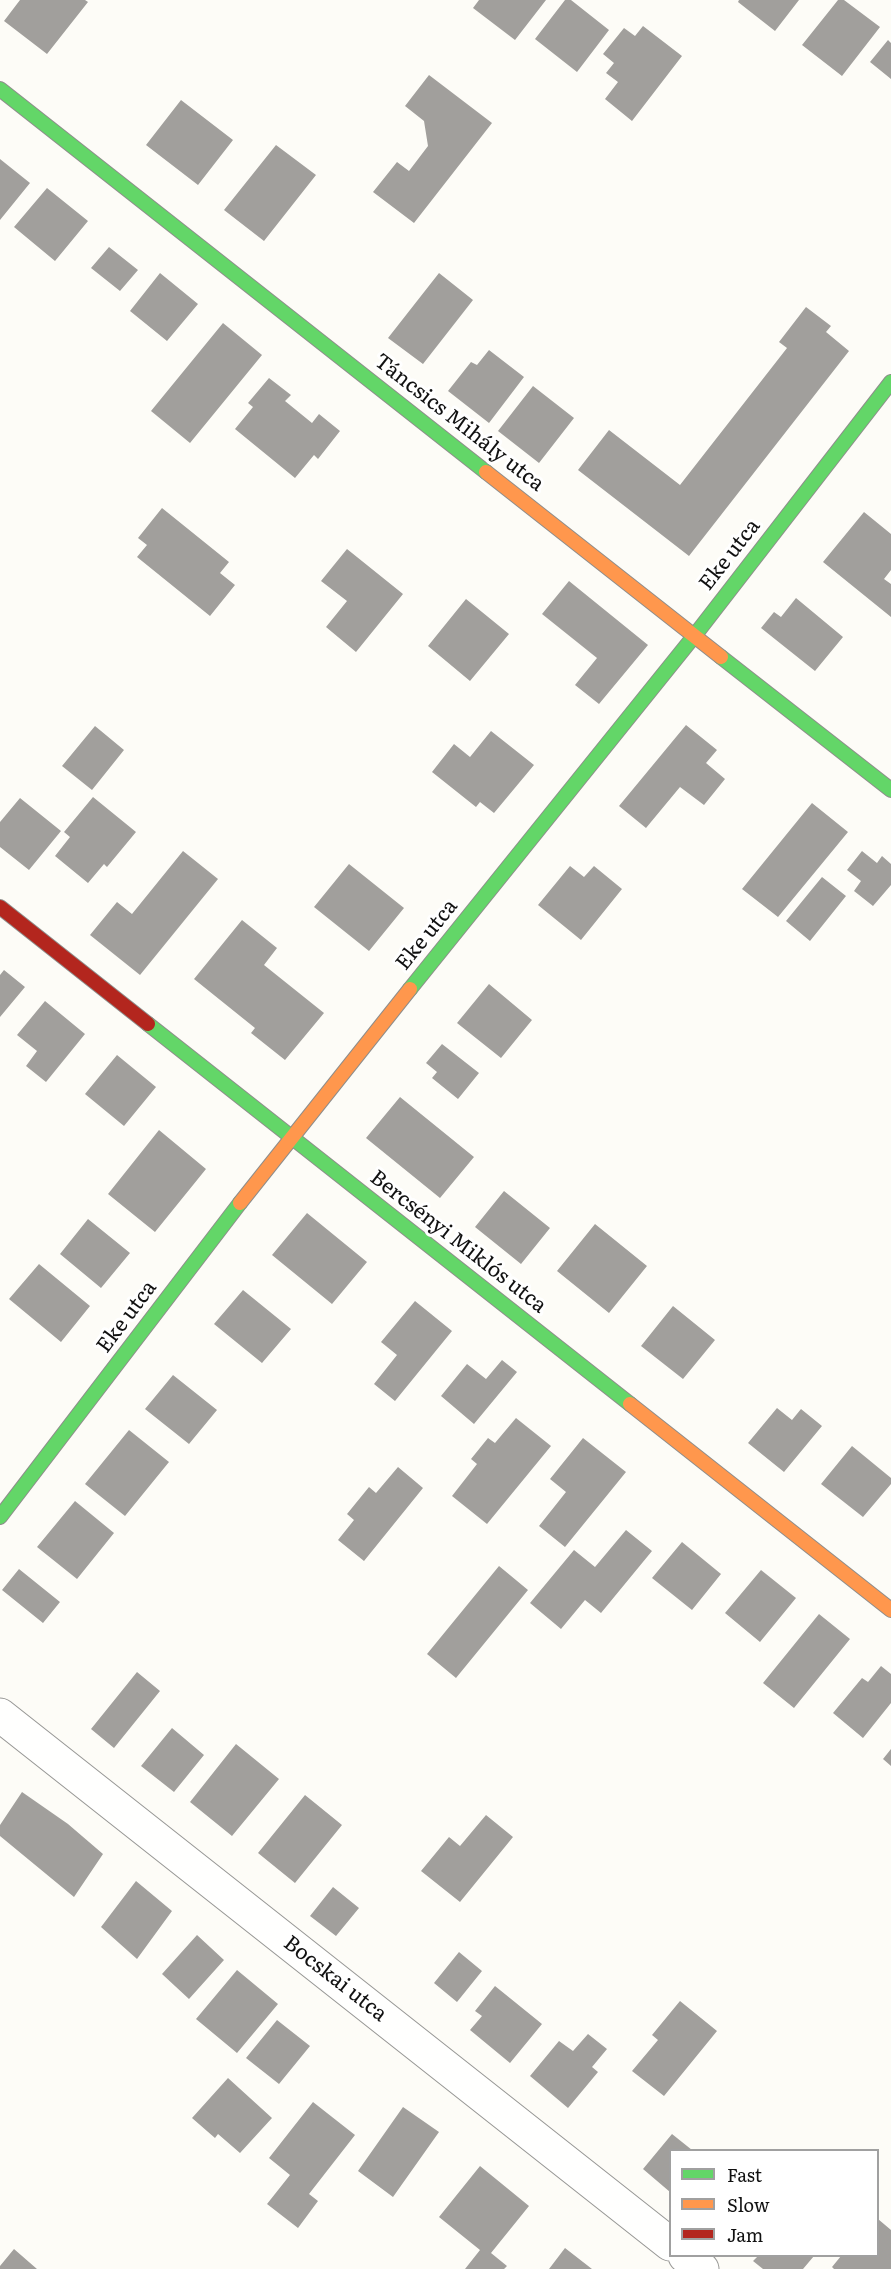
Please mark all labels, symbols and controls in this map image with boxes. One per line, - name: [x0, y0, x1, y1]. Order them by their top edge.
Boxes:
- street label: Táncsics Mihály utca: [369, 349, 549, 497]
- street label: Eke utca: [694, 514, 766, 596]
- street label: Eke utca: [391, 894, 463, 976]
- street label: Bercsényi Miklós utca: [365, 1165, 551, 1319]
- street label: Eke utca: [92, 1276, 162, 1358]
- street label: Bocskai utca: [278, 1931, 392, 2027]
- legend: [669, 2149, 879, 2257]
- text: Fast: [727, 2161, 762, 2188]
- text: Slow: [727, 2191, 769, 2218]
- text: Jam: [727, 2221, 763, 2248]

